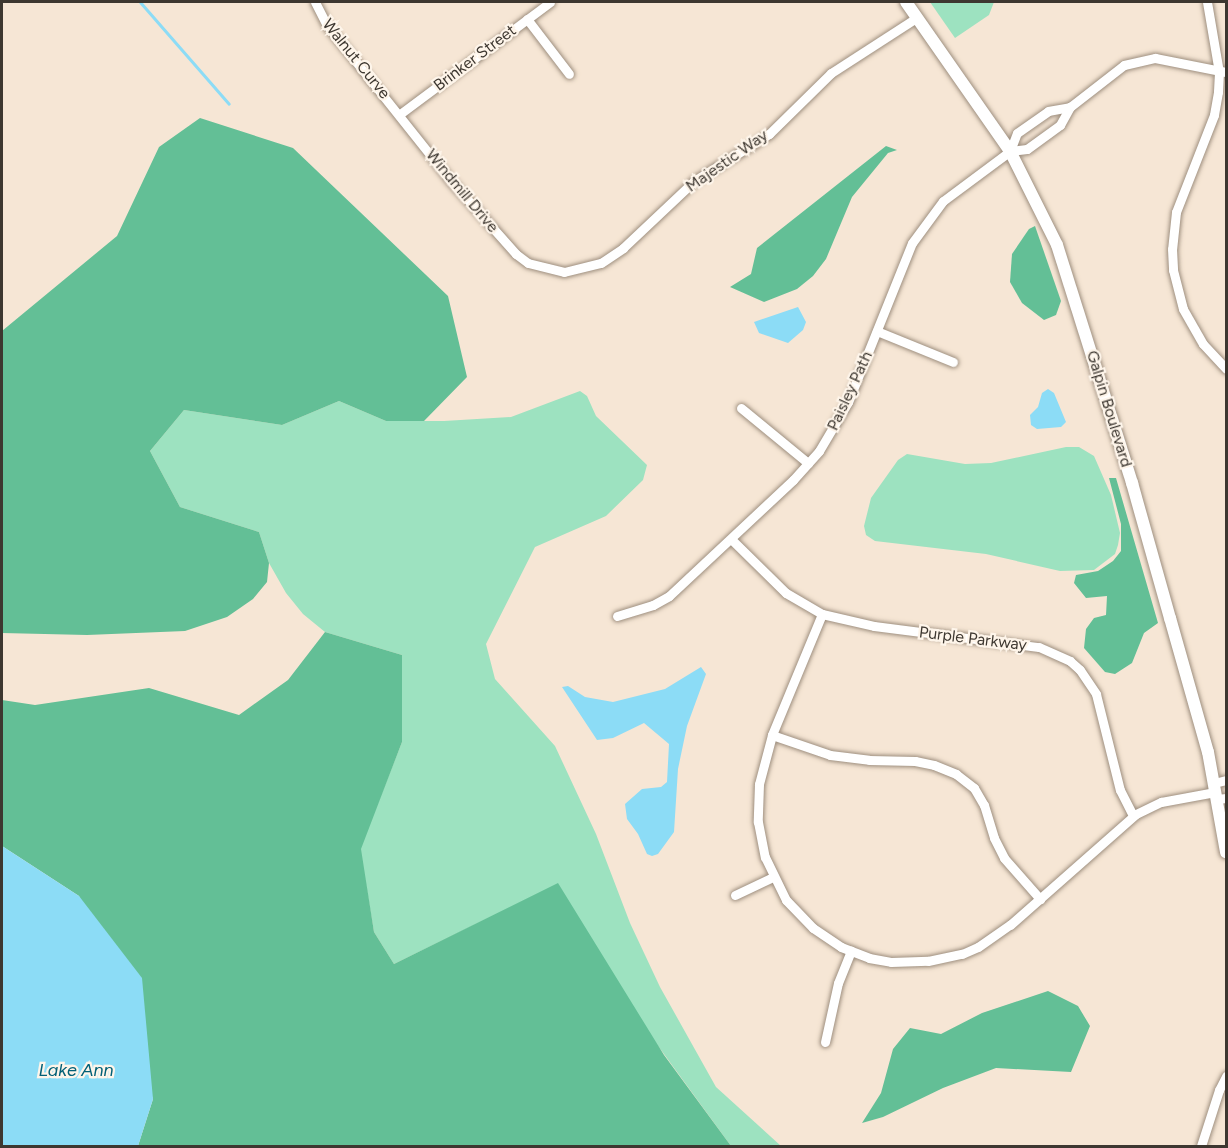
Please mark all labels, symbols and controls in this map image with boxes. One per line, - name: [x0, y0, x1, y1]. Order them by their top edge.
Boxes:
- street label: Walnut Curve: [318, 15, 394, 103]
- street label: Brinker Street: [430, 21, 520, 95]
- street label: Majestic Way: [682, 126, 772, 196]
- street label: Windmill Drive: [422, 145, 502, 237]
- street label: Paisley Path: [823, 348, 877, 434]
- street label: Galpin Boulevard: [1082, 348, 1136, 470]
- street label: Purple Parkway: [918, 623, 1028, 655]
- water label: Lake Ann: [38, 1059, 114, 1081]

